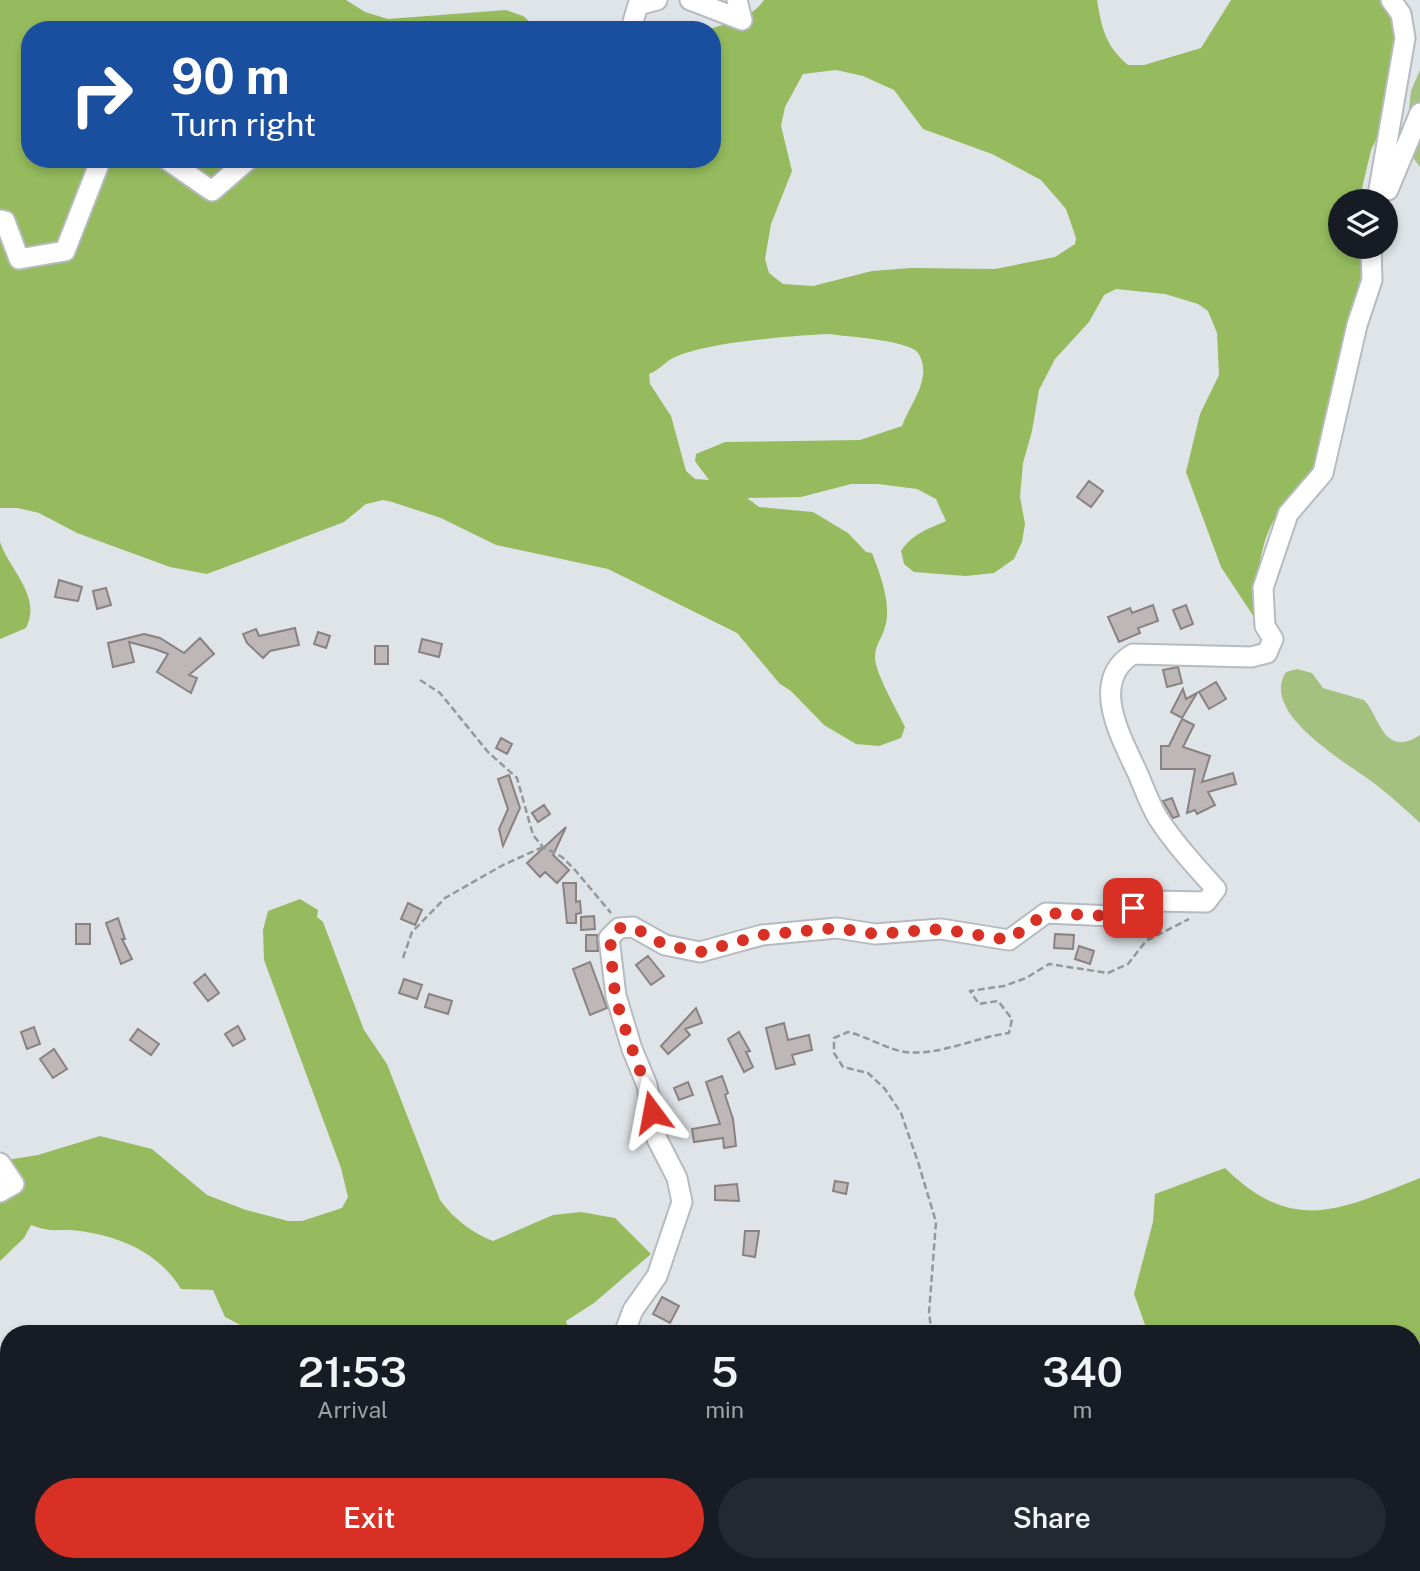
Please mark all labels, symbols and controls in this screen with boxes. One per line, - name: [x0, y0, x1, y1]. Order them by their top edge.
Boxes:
- text: 90 m: [171, 47, 290, 105]
- icon: right: [56, 49, 147, 140]
- text: Turn right: [171, 106, 316, 143]
- map controls: [1328, 189, 1398, 259]
- button: layers: [1328, 189, 1398, 259]
- pin: [1103, 878, 1163, 938]
- icon: arrive: [1114, 889, 1152, 927]
- position arrow: [615, 1075, 689, 1149]
- text: 21:53: [298, 1347, 407, 1396]
- text: 5: [711, 1347, 738, 1396]
- text: 340: [1042, 1347, 1123, 1396]
- text: Arrival: [317, 1396, 388, 1423]
- text: min: [705, 1396, 744, 1423]
- text: m: [1073, 1396, 1093, 1423]
- button: Exit: [35, 1478, 704, 1558]
- button: Share: [718, 1478, 1386, 1558]

